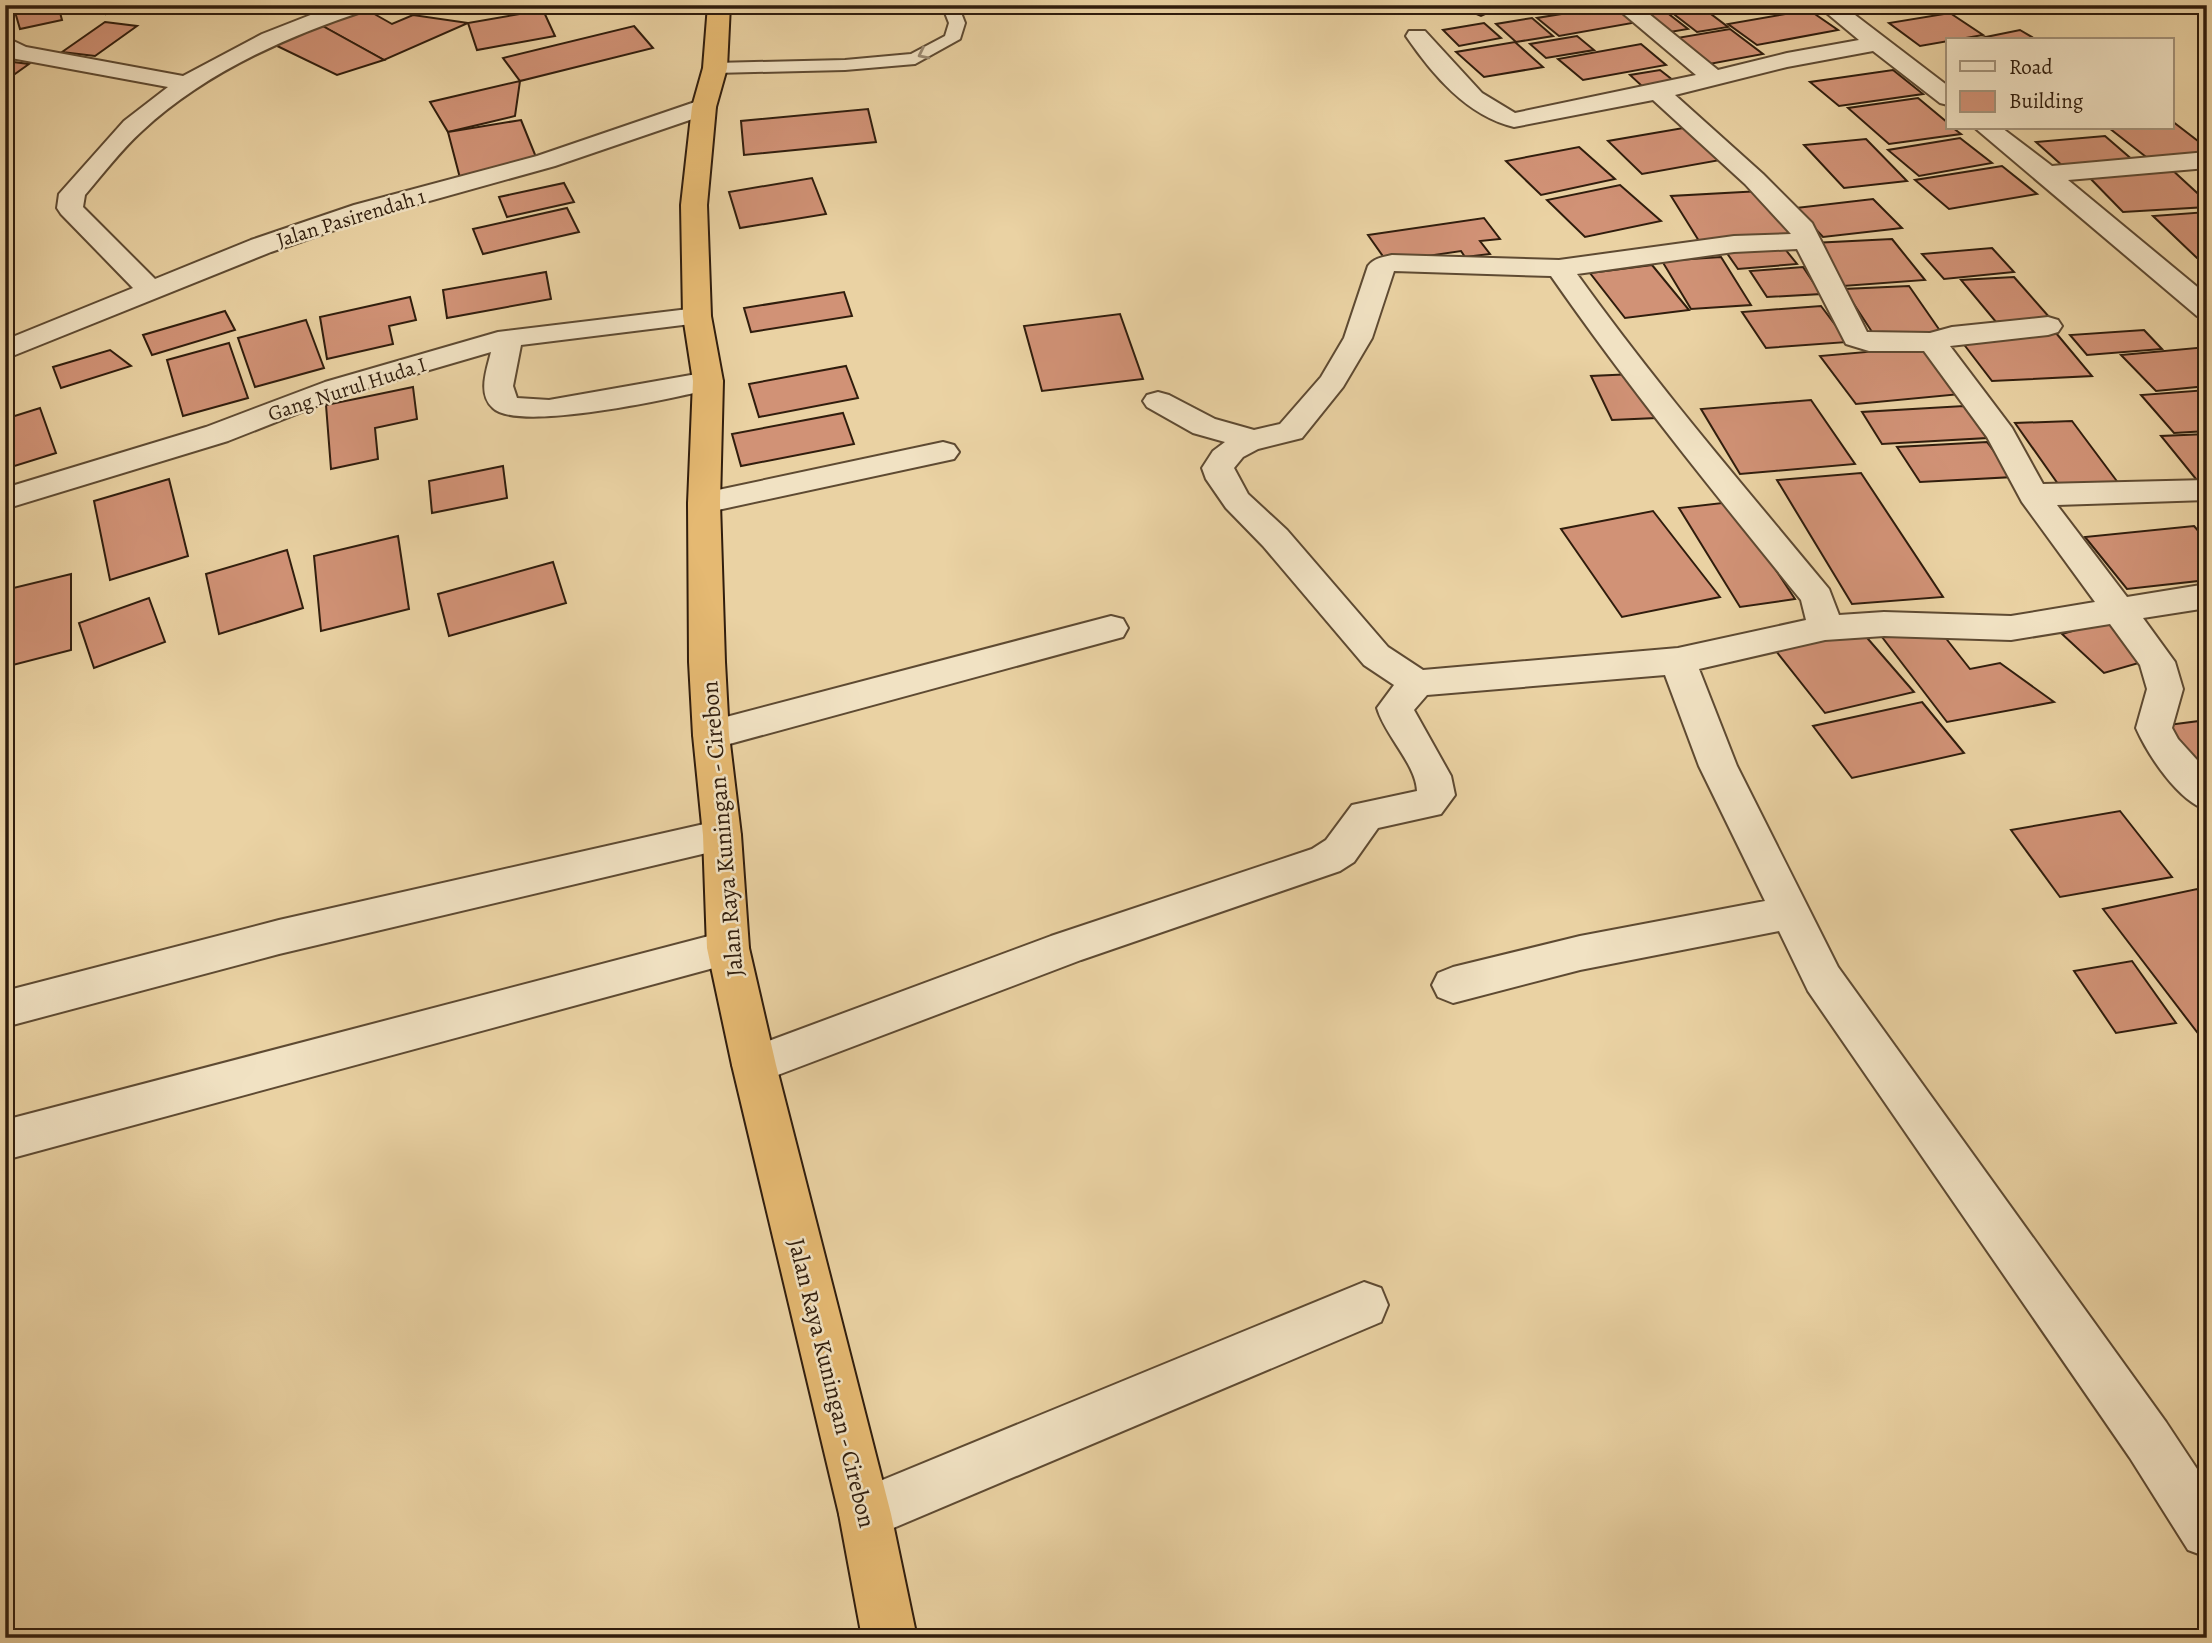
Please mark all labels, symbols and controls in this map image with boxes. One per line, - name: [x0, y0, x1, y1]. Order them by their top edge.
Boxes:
- legend: [1946, 38, 2174, 130]
- one-way arrow: [918, 46, 930, 60]
- text: Road: [2009, 53, 2053, 81]
- text: Building: [2009, 87, 2084, 115]
- street label: Jalan Pasirendah 1: [273, 182, 429, 254]
- street label: Gang Nurul Huda I: [264, 350, 430, 428]
- street label: Jalan Raya Kuningan - Cirebon: [693, 680, 751, 978]
- street label: Jalan Raya Kuningan - Cirebon: [781, 1235, 883, 1531]

